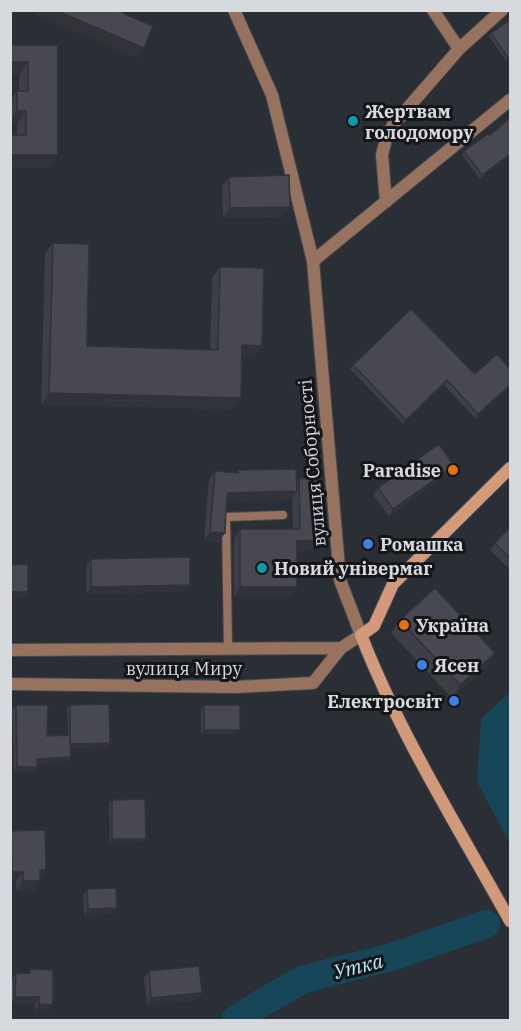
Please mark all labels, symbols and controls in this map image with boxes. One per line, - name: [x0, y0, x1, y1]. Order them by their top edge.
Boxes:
- place label: Жертвам голодомору: [365, 100, 474, 144]
- marker: Жертвам голодомору: [346, 114, 360, 128]
- street label: вулиця Соборності: [293, 378, 331, 547]
- place label: Paradise: [363, 459, 441, 482]
- marker: Paradise: [446, 463, 460, 477]
- place label: Ромашка: [380, 533, 464, 556]
- marker: Ромашка: [361, 537, 375, 551]
- place label: Новий універмаг: [274, 557, 432, 580]
- marker: Новий універмаг: [255, 561, 269, 575]
- place label: Україна: [416, 614, 489, 637]
- marker: Україна: [397, 618, 411, 632]
- place label: Ясен: [434, 654, 479, 677]
- street label: вулиця Миру: [126, 657, 243, 680]
- marker: Ясен: [415, 658, 429, 672]
- place label: Електросвіт: [327, 690, 442, 713]
- marker: Електросвіт: [447, 694, 461, 708]
- water label: Утка: [330, 947, 386, 985]

